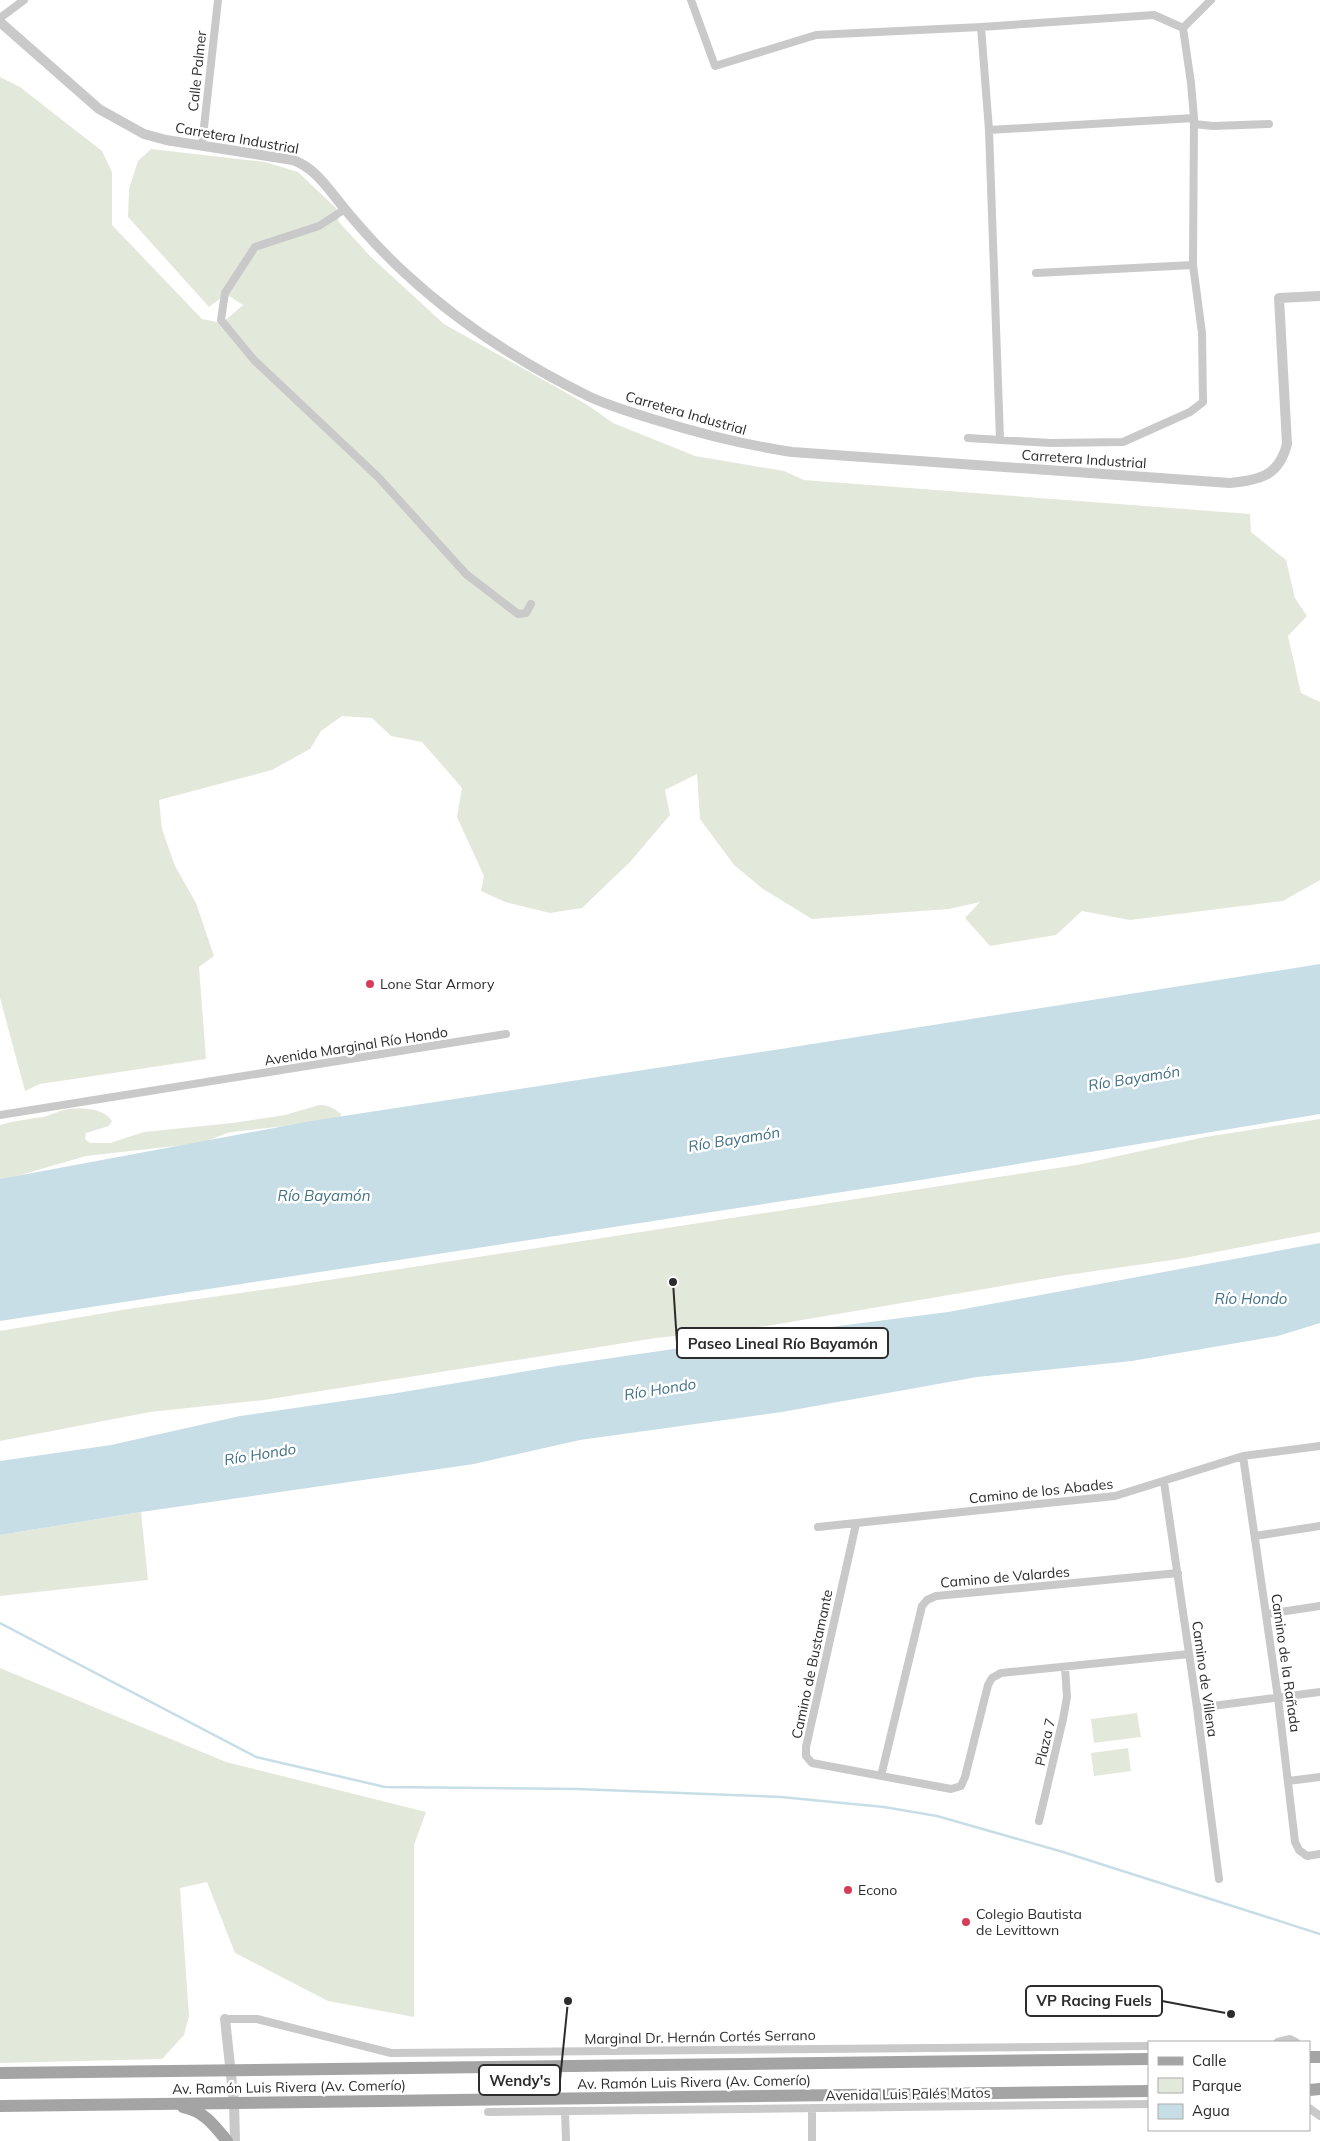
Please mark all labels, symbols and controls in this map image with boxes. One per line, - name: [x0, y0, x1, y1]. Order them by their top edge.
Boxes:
- street label: Calle Palmer: [184, 29, 210, 112]
- street label: Carretera Industrial: [174, 118, 300, 158]
- street label: Carretera Industrial: [623, 387, 749, 439]
- street label: Carretera Industrial: [1021, 446, 1147, 472]
- place label: Lone Star Armory: [380, 975, 495, 993]
- marker: Lone Star Armory: [364, 978, 376, 990]
- street label: Avenida Marginal Río Hondo: [263, 1023, 449, 1069]
- water label: Río Bayamón: [1087, 1061, 1182, 1095]
- water label: Río Bayamón: [687, 1122, 782, 1156]
- water label: Río Bayamón: [278, 1186, 371, 1205]
- water label: Río Hondo: [1215, 1289, 1288, 1308]
- callout: Paseo Lineal Río Bayamón: [677, 1328, 888, 1358]
- text: Paseo Lineal Río Bayamón: [688, 1334, 878, 1353]
- water label: Río Hondo: [623, 1374, 698, 1404]
- water label: Río Hondo: [223, 1439, 298, 1469]
- street label: Camino de los Abades: [968, 1474, 1114, 1508]
- street label: Camino de Valardes: [939, 1562, 1071, 1592]
- street label: Camino de Bustamante: [787, 1588, 837, 1740]
- street label: Camino de la Rañada: [1267, 1593, 1305, 1733]
- street label: Camino de Villena: [1188, 1620, 1222, 1738]
- street label: Plaza 7: [1031, 1716, 1059, 1768]
- place label: Econo: [858, 1881, 897, 1899]
- marker: Econo: [842, 1884, 854, 1896]
- place label: Colegio Bautista de Levittown: [976, 1905, 1082, 1939]
- marker: Colegio Bautista de Levittown: [960, 1916, 972, 1928]
- callout: VP Racing Fuels: [1026, 1986, 1162, 2016]
- text: VP Racing Fuels: [1035, 1991, 1152, 2010]
- street label: Marginal Dr. Hernán Cortés Serrano: [584, 2026, 816, 2048]
- legend: [1148, 2041, 1310, 2131]
- text: Calle: [1192, 2051, 1226, 2070]
- callout: Wendy's: [479, 2065, 560, 2095]
- text: Wendy's: [489, 2071, 551, 2090]
- street label: Av. Ramón Luis Rivera (Av. Comerío): [577, 2071, 811, 2093]
- street label: Av. Ramón Luis Rivera (Av. Comerío): [172, 2076, 406, 2098]
- text: Parque: [1192, 2076, 1242, 2095]
- street label: Avenida Luis Palés Matos: [825, 2084, 991, 2104]
- text: Agua: [1192, 2101, 1230, 2120]

